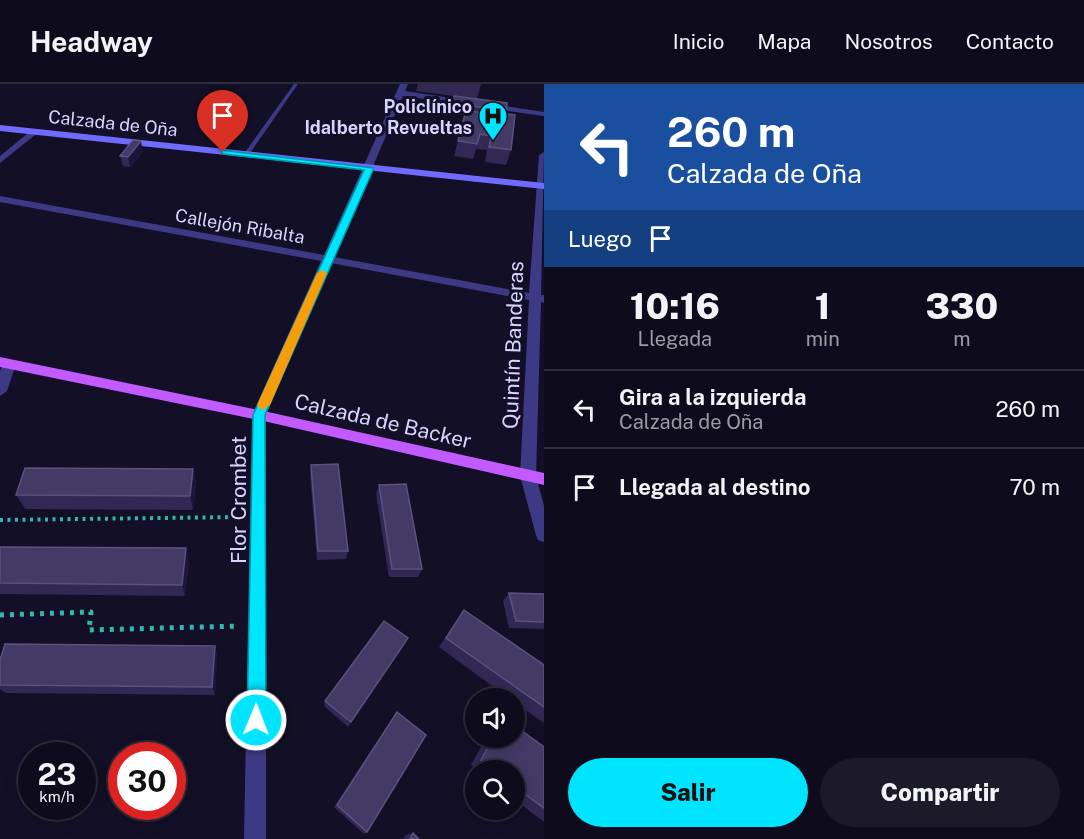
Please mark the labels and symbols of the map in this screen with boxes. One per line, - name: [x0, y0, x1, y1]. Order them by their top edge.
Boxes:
- pin: [197, 90, 248, 152]
- place label: Policlínico Idalberto Revueltas: [304, 96, 472, 138]
- hospital icon: Policlínico Idalberto Revueltas: [477, 100, 509, 142]
- street label: Calzada de Oña: [47, 106, 179, 140]
- street label: Callejón Ribalta: [174, 204, 306, 248]
- street label: Quintín Banderas: [498, 261, 528, 429]
- street label: Calzada de Backer: [292, 388, 474, 454]
- street label: Flor Crombet: [226, 436, 251, 564]
- position arrow: [224, 688, 288, 752]
- speed limit sign: 30: [108, 742, 186, 820]

